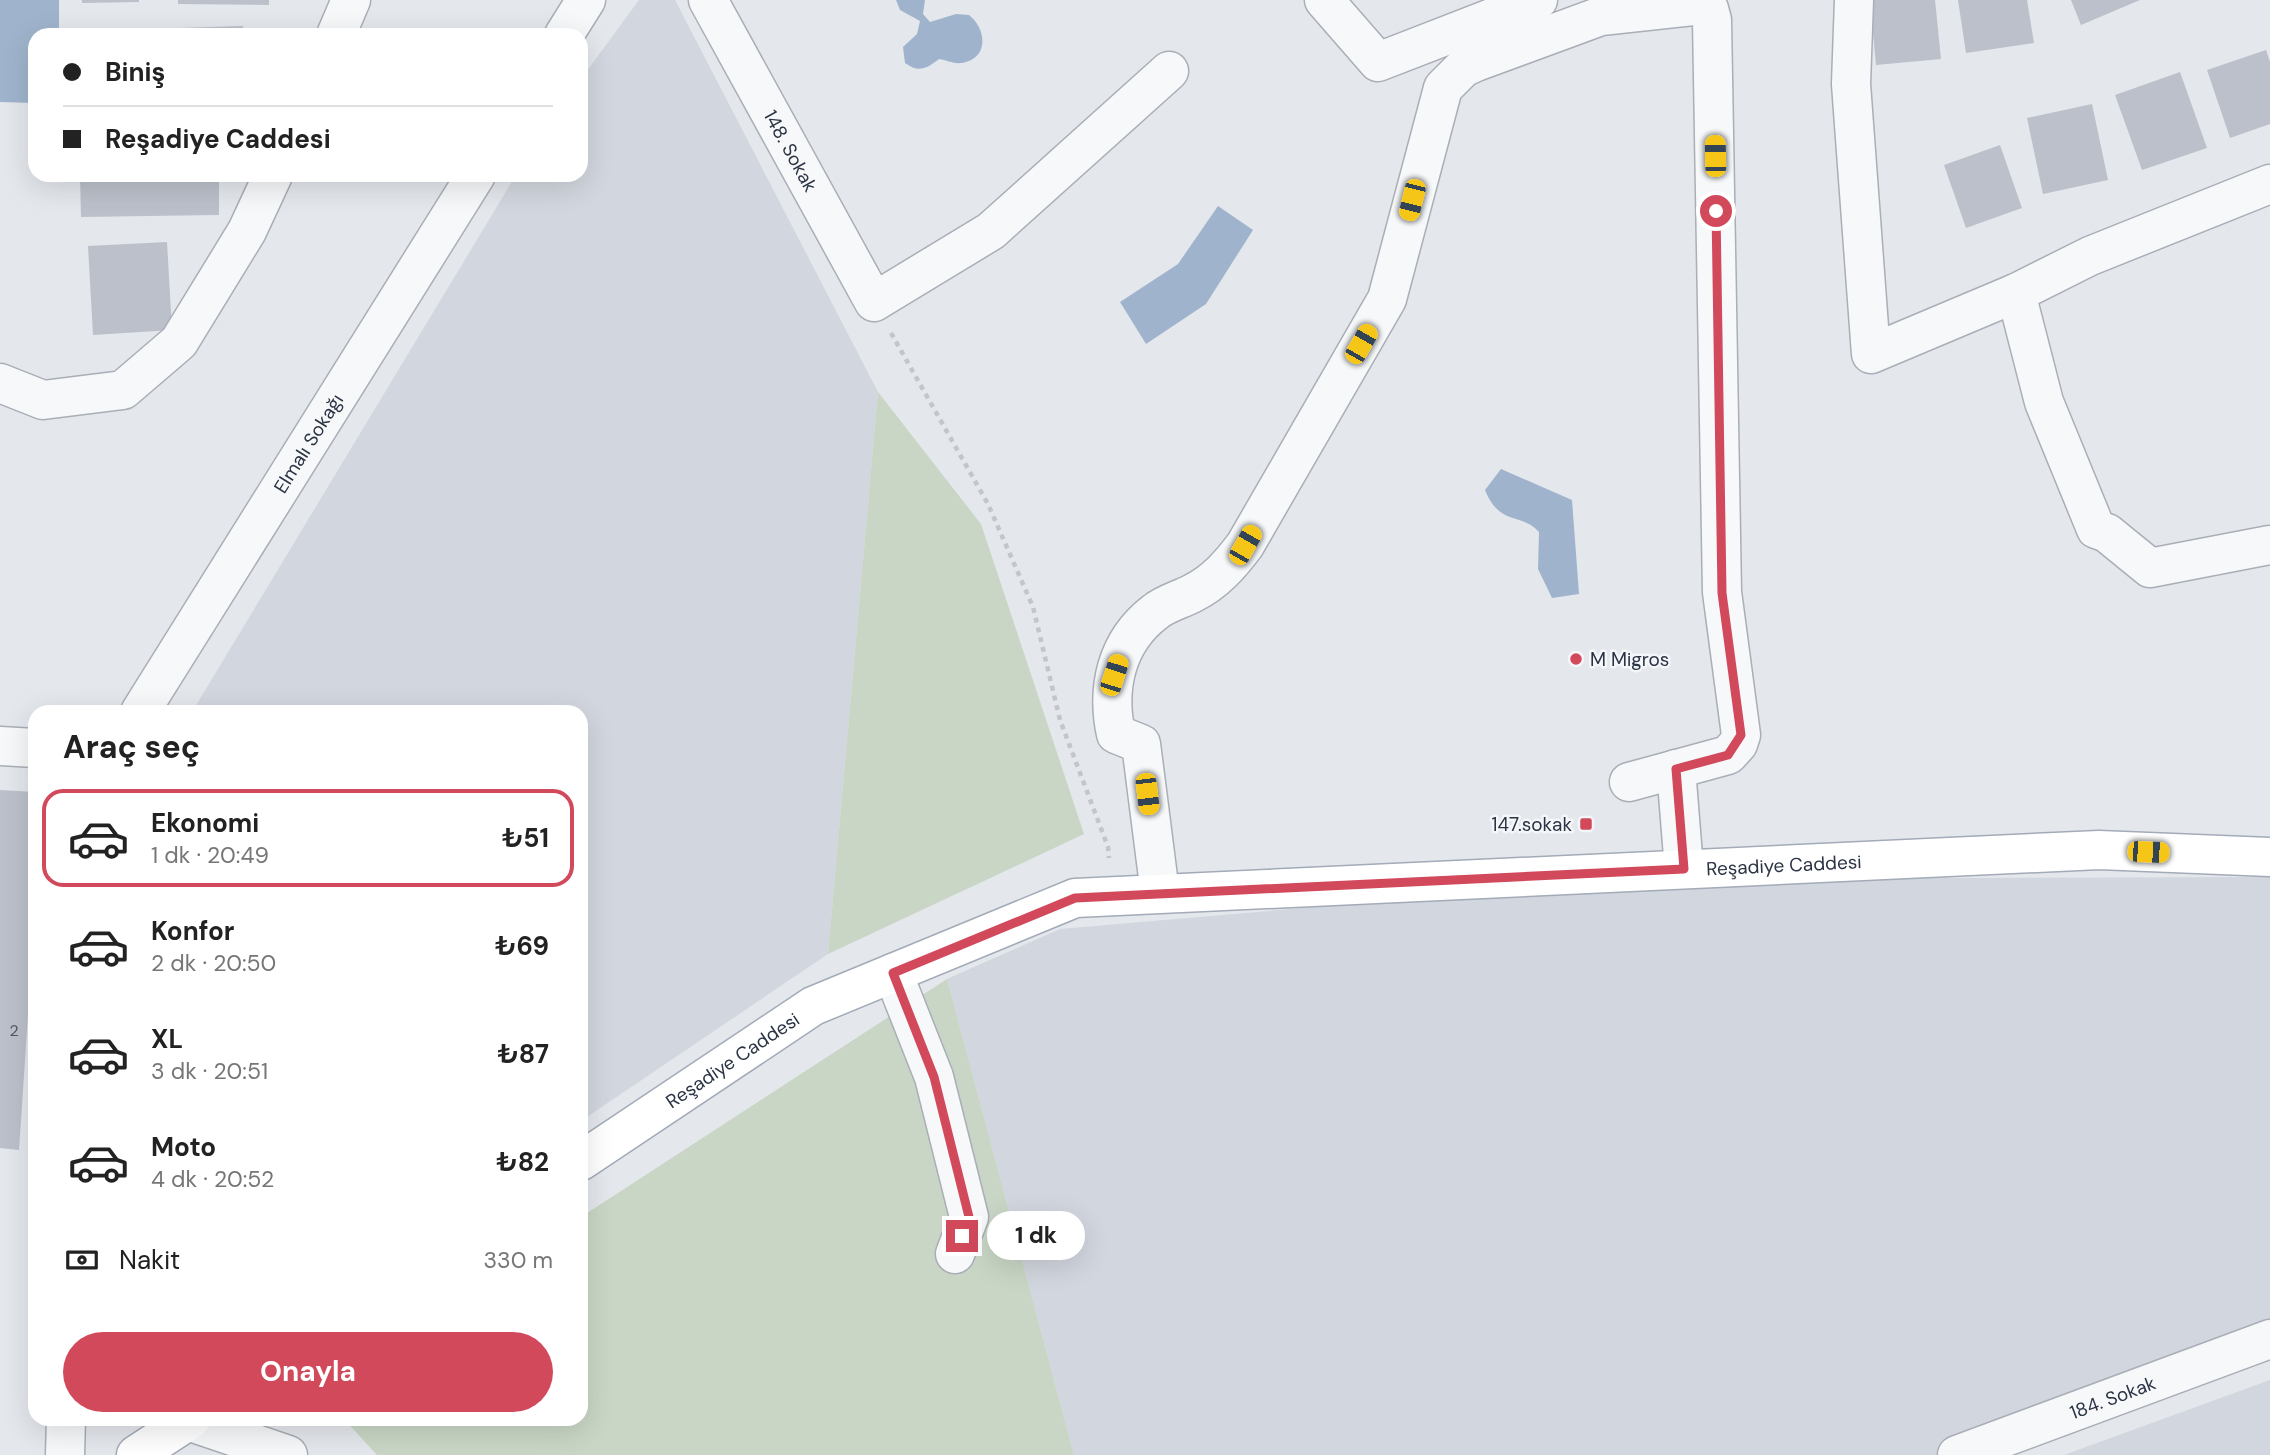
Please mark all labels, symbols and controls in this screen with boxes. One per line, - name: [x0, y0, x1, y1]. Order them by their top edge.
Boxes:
- text: Biniş: [105, 55, 165, 89]
- street label: 148. Sokak: [758, 105, 824, 196]
- text: Reşadiye Caddesi: [105, 122, 331, 156]
- car: [1705, 135, 1726, 177]
- car: [1397, 177, 1428, 223]
- route start: [1700, 195, 1732, 227]
- car: [1342, 321, 1381, 367]
- street label: Elmalı Sokağı: [268, 389, 349, 498]
- car: [1226, 522, 1265, 568]
- place label: M Migros: [1590, 647, 1669, 672]
- marker: M Migros: [1568, 651, 1584, 667]
- car: [1098, 652, 1131, 698]
- text: Araç seç: [63, 726, 200, 768]
- car: [1135, 772, 1160, 816]
- text: Ekonomi: [151, 806, 259, 840]
- icon: car: [67, 807, 130, 870]
- place label: 147.sokak: [1492, 812, 1572, 837]
- marker: 147.sokak: [1578, 816, 1594, 832]
- text: ₺51: [502, 821, 549, 855]
- text: 1 dk · 20:49: [151, 840, 269, 870]
- car: [2127, 841, 2170, 863]
- street label: Reşadiye Caddesi: [1706, 849, 1862, 881]
- text: Konfor: [151, 914, 234, 948]
- icon: car: [67, 915, 130, 978]
- text: ₺69: [495, 929, 549, 963]
- text: 2 dk · 20:50: [151, 948, 276, 978]
- street label: Reşadiye Caddesi: [661, 1006, 804, 1113]
- house number: 2: [9, 1020, 19, 1041]
- text: XL: [151, 1022, 183, 1056]
- icon: car: [67, 1023, 130, 1086]
- text: ₺87: [497, 1037, 549, 1071]
- text: 3 dk · 20:51: [151, 1056, 268, 1086]
- text: Moto: [151, 1130, 216, 1164]
- icon: car: [67, 1131, 130, 1194]
- text: ₺82: [496, 1145, 549, 1179]
- text: 4 dk · 20:52: [151, 1164, 274, 1194]
- callout: 1 dk: [986, 1212, 1084, 1260]
- route end: [946, 1220, 978, 1252]
- text: 1 dk: [1015, 1220, 1057, 1250]
- icon: cash: [63, 1241, 101, 1279]
- text: Nakit: [119, 1243, 180, 1277]
- text: 330 m: [483, 1245, 553, 1275]
- button: Onayla: [63, 1332, 553, 1412]
- street label: 184. Sokak: [2066, 1370, 2159, 1425]

